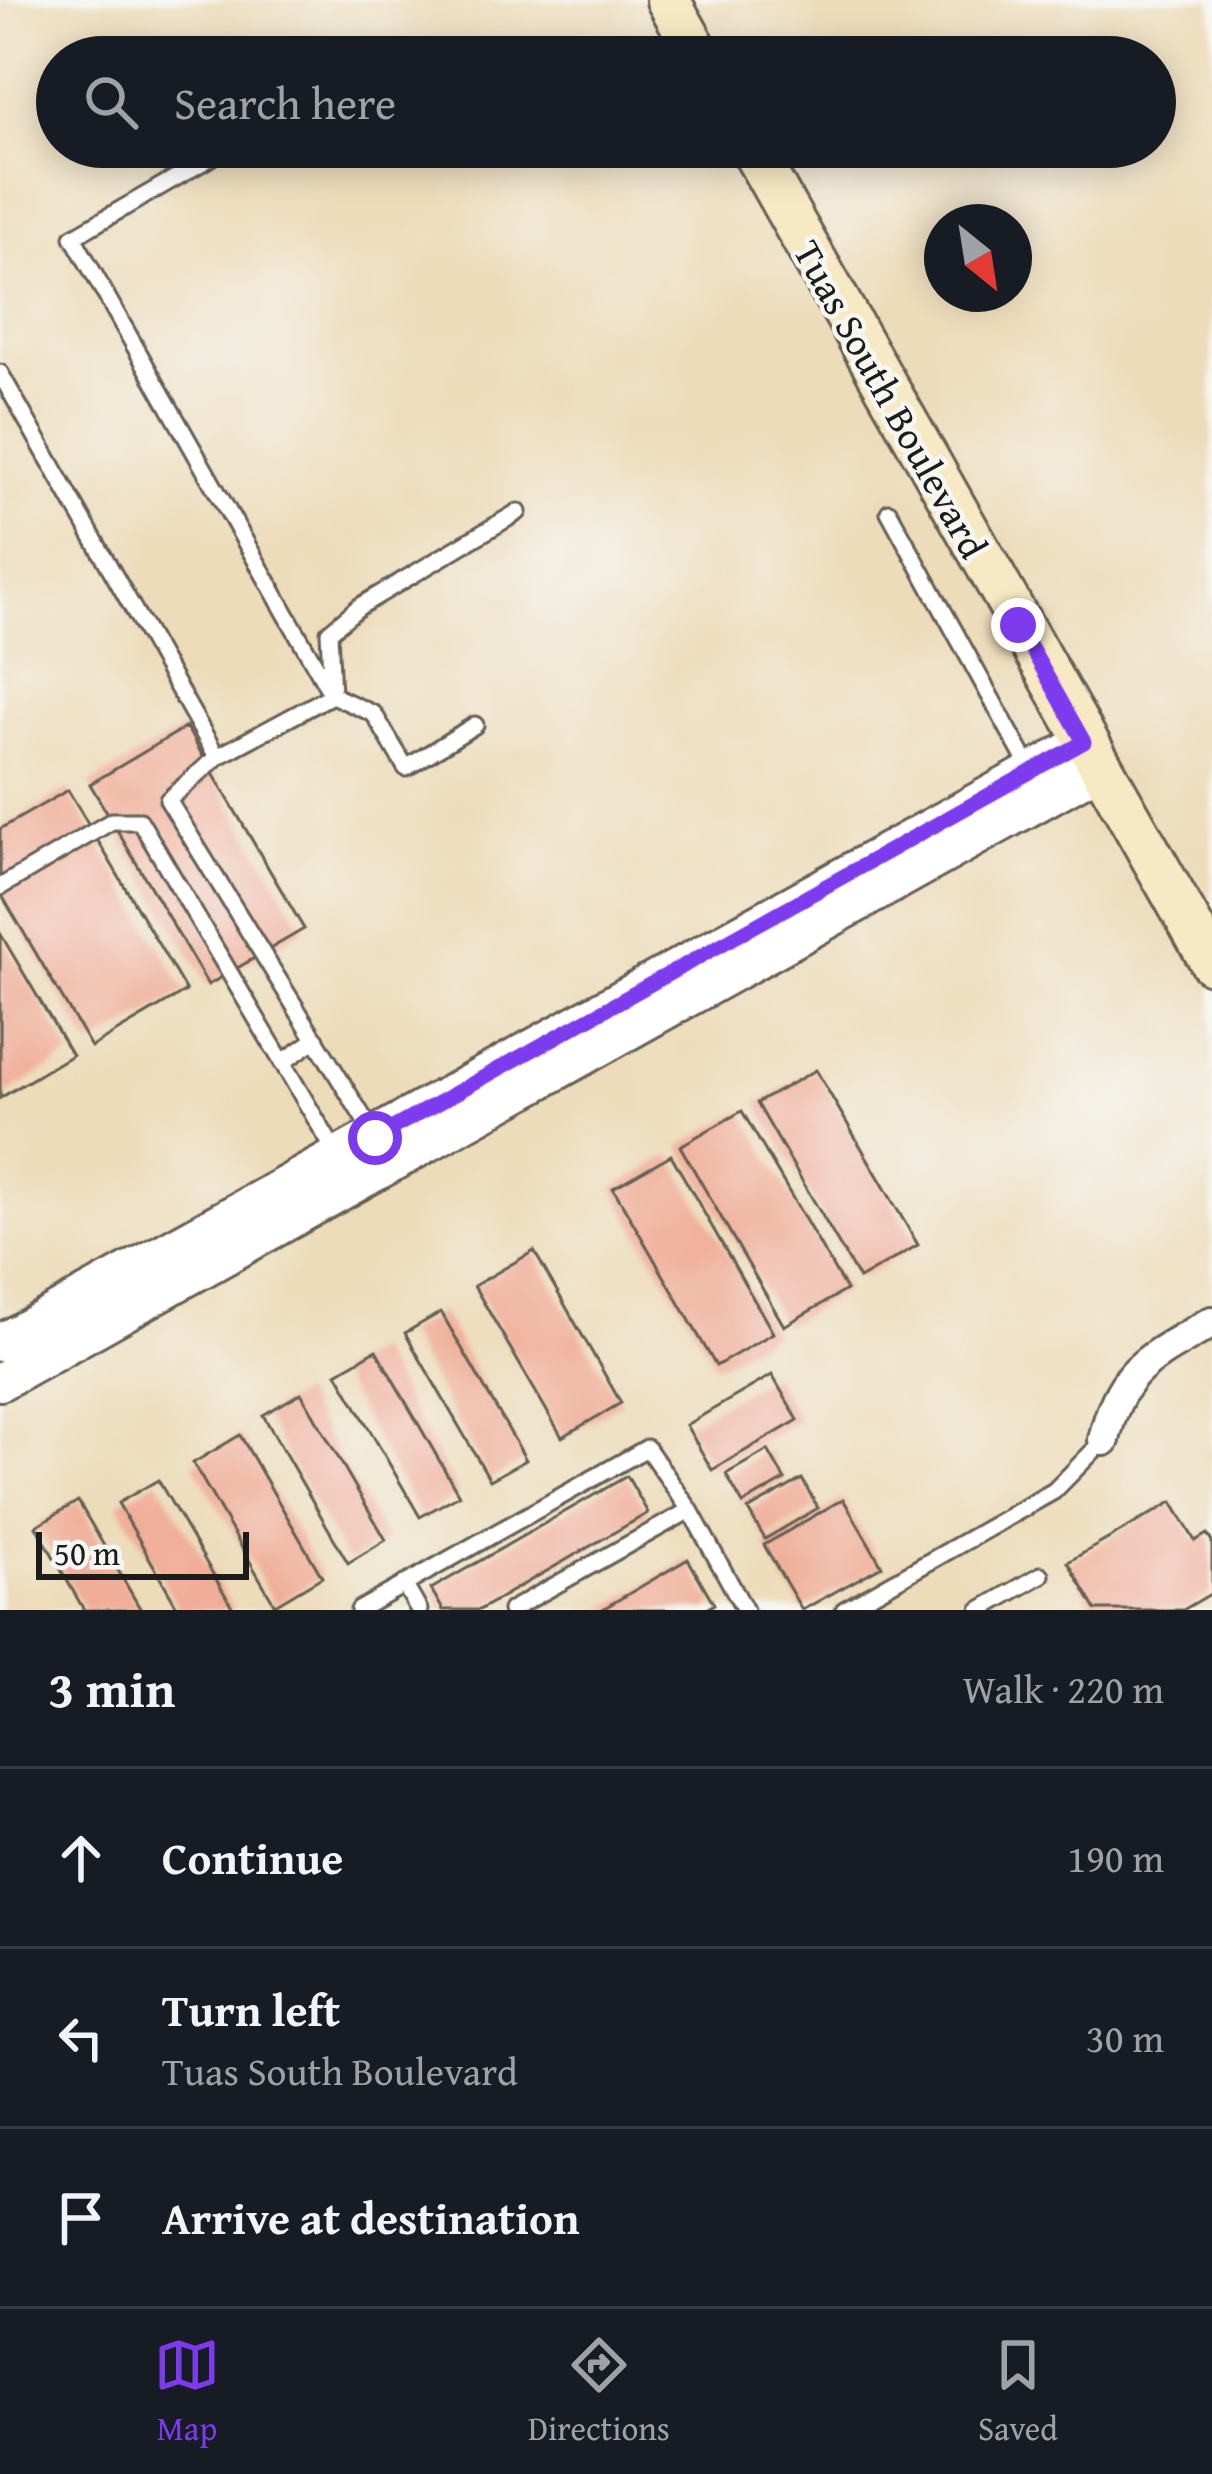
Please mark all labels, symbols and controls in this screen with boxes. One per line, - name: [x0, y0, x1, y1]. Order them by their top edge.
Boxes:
- search box: [36, 36, 1176, 168]
- icon: search: [78, 69, 144, 135]
- text: Search here: [174, 70, 396, 135]
- north arrow: [924, 204, 1032, 312]
- street label: Tuas South Boulevard: [780, 229, 1003, 568]
- route end: [991, 598, 1045, 652]
- route start: [348, 1111, 402, 1165]
- scale bar: [36, 1526, 249, 1579]
- text: 50 m: [54, 1529, 120, 1577]
- text: 3 min: [48, 1651, 175, 1726]
- text: Walk · 220 m: [963, 1660, 1164, 1717]
- icon: ahead: [48, 1825, 114, 1891]
- text: Continue: [162, 1825, 343, 1890]
- text: 190 m: [1067, 1829, 1164, 1886]
- text: Turn left: [162, 1977, 340, 2042]
- icon: left: [48, 2005, 114, 2071]
- text: 30 m: [1086, 2009, 1164, 2066]
- text: Tuas South Boulevard: [162, 2042, 518, 2099]
- icon: arrive: [48, 2185, 114, 2251]
- text: Arrive at destination: [162, 2185, 580, 2250]
- tab: Map: [154, 2332, 220, 2452]
- tab: Directions: [528, 2332, 670, 2452]
- tab: Saved: [978, 2332, 1058, 2452]

